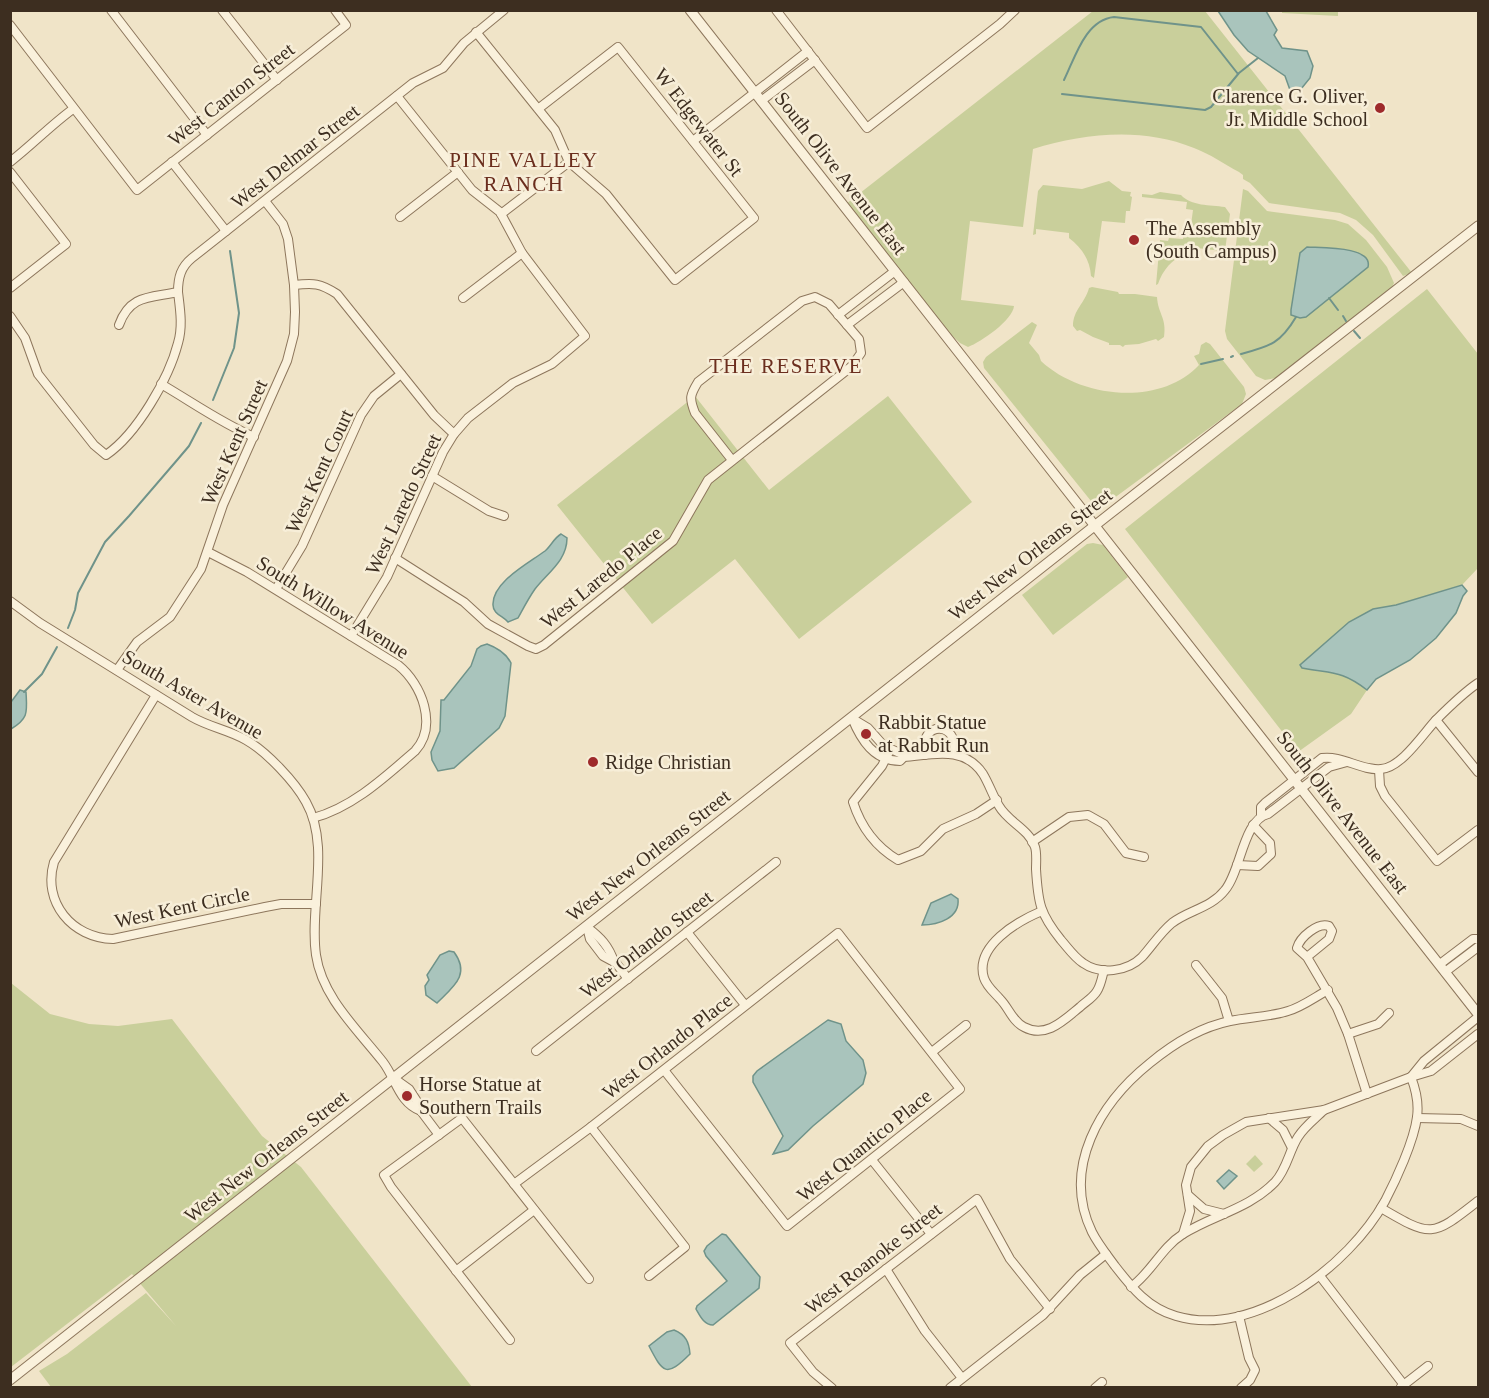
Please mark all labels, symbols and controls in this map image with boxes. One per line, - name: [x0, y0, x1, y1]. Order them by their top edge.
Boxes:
- street label: West Canton Street: [164, 38, 299, 150]
- street label: W Edgewater St: [649, 64, 748, 181]
- place label: Clarence G. Oliver, Jr. Middle School: [1212, 85, 1368, 130]
- street label: South Olive Avenue East: [771, 87, 912, 259]
- street label: West Delmar Street: [227, 99, 364, 213]
- marker: Clarence G. Oliver, Jr. Middle School: [1373, 101, 1387, 115]
- district label: PINE VALLEY RANCH: [449, 148, 599, 196]
- place label: The Assembly (South Campus): [1146, 217, 1277, 263]
- marker: The Assembly (South Campus): [1127, 233, 1141, 247]
- district label: THE RESERVE: [709, 354, 863, 378]
- street label: West Kent Street: [196, 375, 272, 508]
- street label: West Kent Court: [281, 405, 357, 536]
- street label: West Laredo Street: [361, 430, 445, 578]
- street label: West New Orleans Street: [944, 483, 1116, 625]
- street label: West Laredo Place: [536, 521, 666, 633]
- street label: South Willow Avenue: [253, 551, 413, 663]
- street label: South Aster Avenue: [119, 645, 267, 743]
- place label: Rabbit Statue at Rabbit Run: [878, 711, 989, 756]
- street label: South Olive Avenue East: [1273, 726, 1414, 898]
- marker: Rabbit Statue at Rabbit Run: [859, 727, 873, 741]
- place label: Ridge Christian: [605, 751, 731, 774]
- marker: Ridge Christian: [586, 755, 600, 769]
- street label: West New Orleans Street: [562, 784, 734, 926]
- street label: West Kent Circle: [113, 882, 252, 932]
- street label: West Orlando Street: [576, 885, 717, 1002]
- street label: West Orlando Place: [598, 989, 736, 1103]
- place label: Horse Statue at Southern Trails: [419, 1073, 542, 1118]
- street label: West Quantico Place: [793, 1084, 936, 1206]
- street label: West New Orleans Street: [180, 1085, 352, 1227]
- marker: Horse Statue at Southern Trails: [400, 1089, 414, 1103]
- street label: West Roanoke Street: [800, 1198, 946, 1318]

